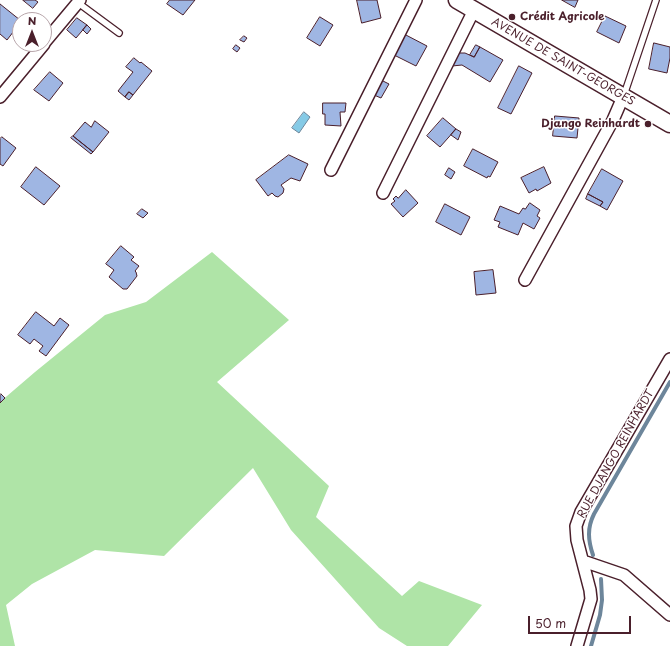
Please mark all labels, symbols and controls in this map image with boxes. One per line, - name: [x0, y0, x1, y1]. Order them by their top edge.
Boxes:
- place label: Crédit Agricole: [520, 10, 604, 24]
- north arrow: [12, 12, 52, 52]
- text: N: [28, 12, 36, 29]
- marker: Crédit Agricole: [507, 12, 517, 22]
- street label: AVENUE DE SAINT-GEORGES: [489, 15, 637, 109]
- place label: Django Reinhardt: [541, 117, 640, 131]
- marker: Django Reinhardt: [643, 119, 653, 129]
- street label: RUE DJANGO REINHARDT: [575, 387, 657, 521]
- scale bar: [530, 608, 633, 634]
- text: 50 m: [535, 614, 566, 632]

